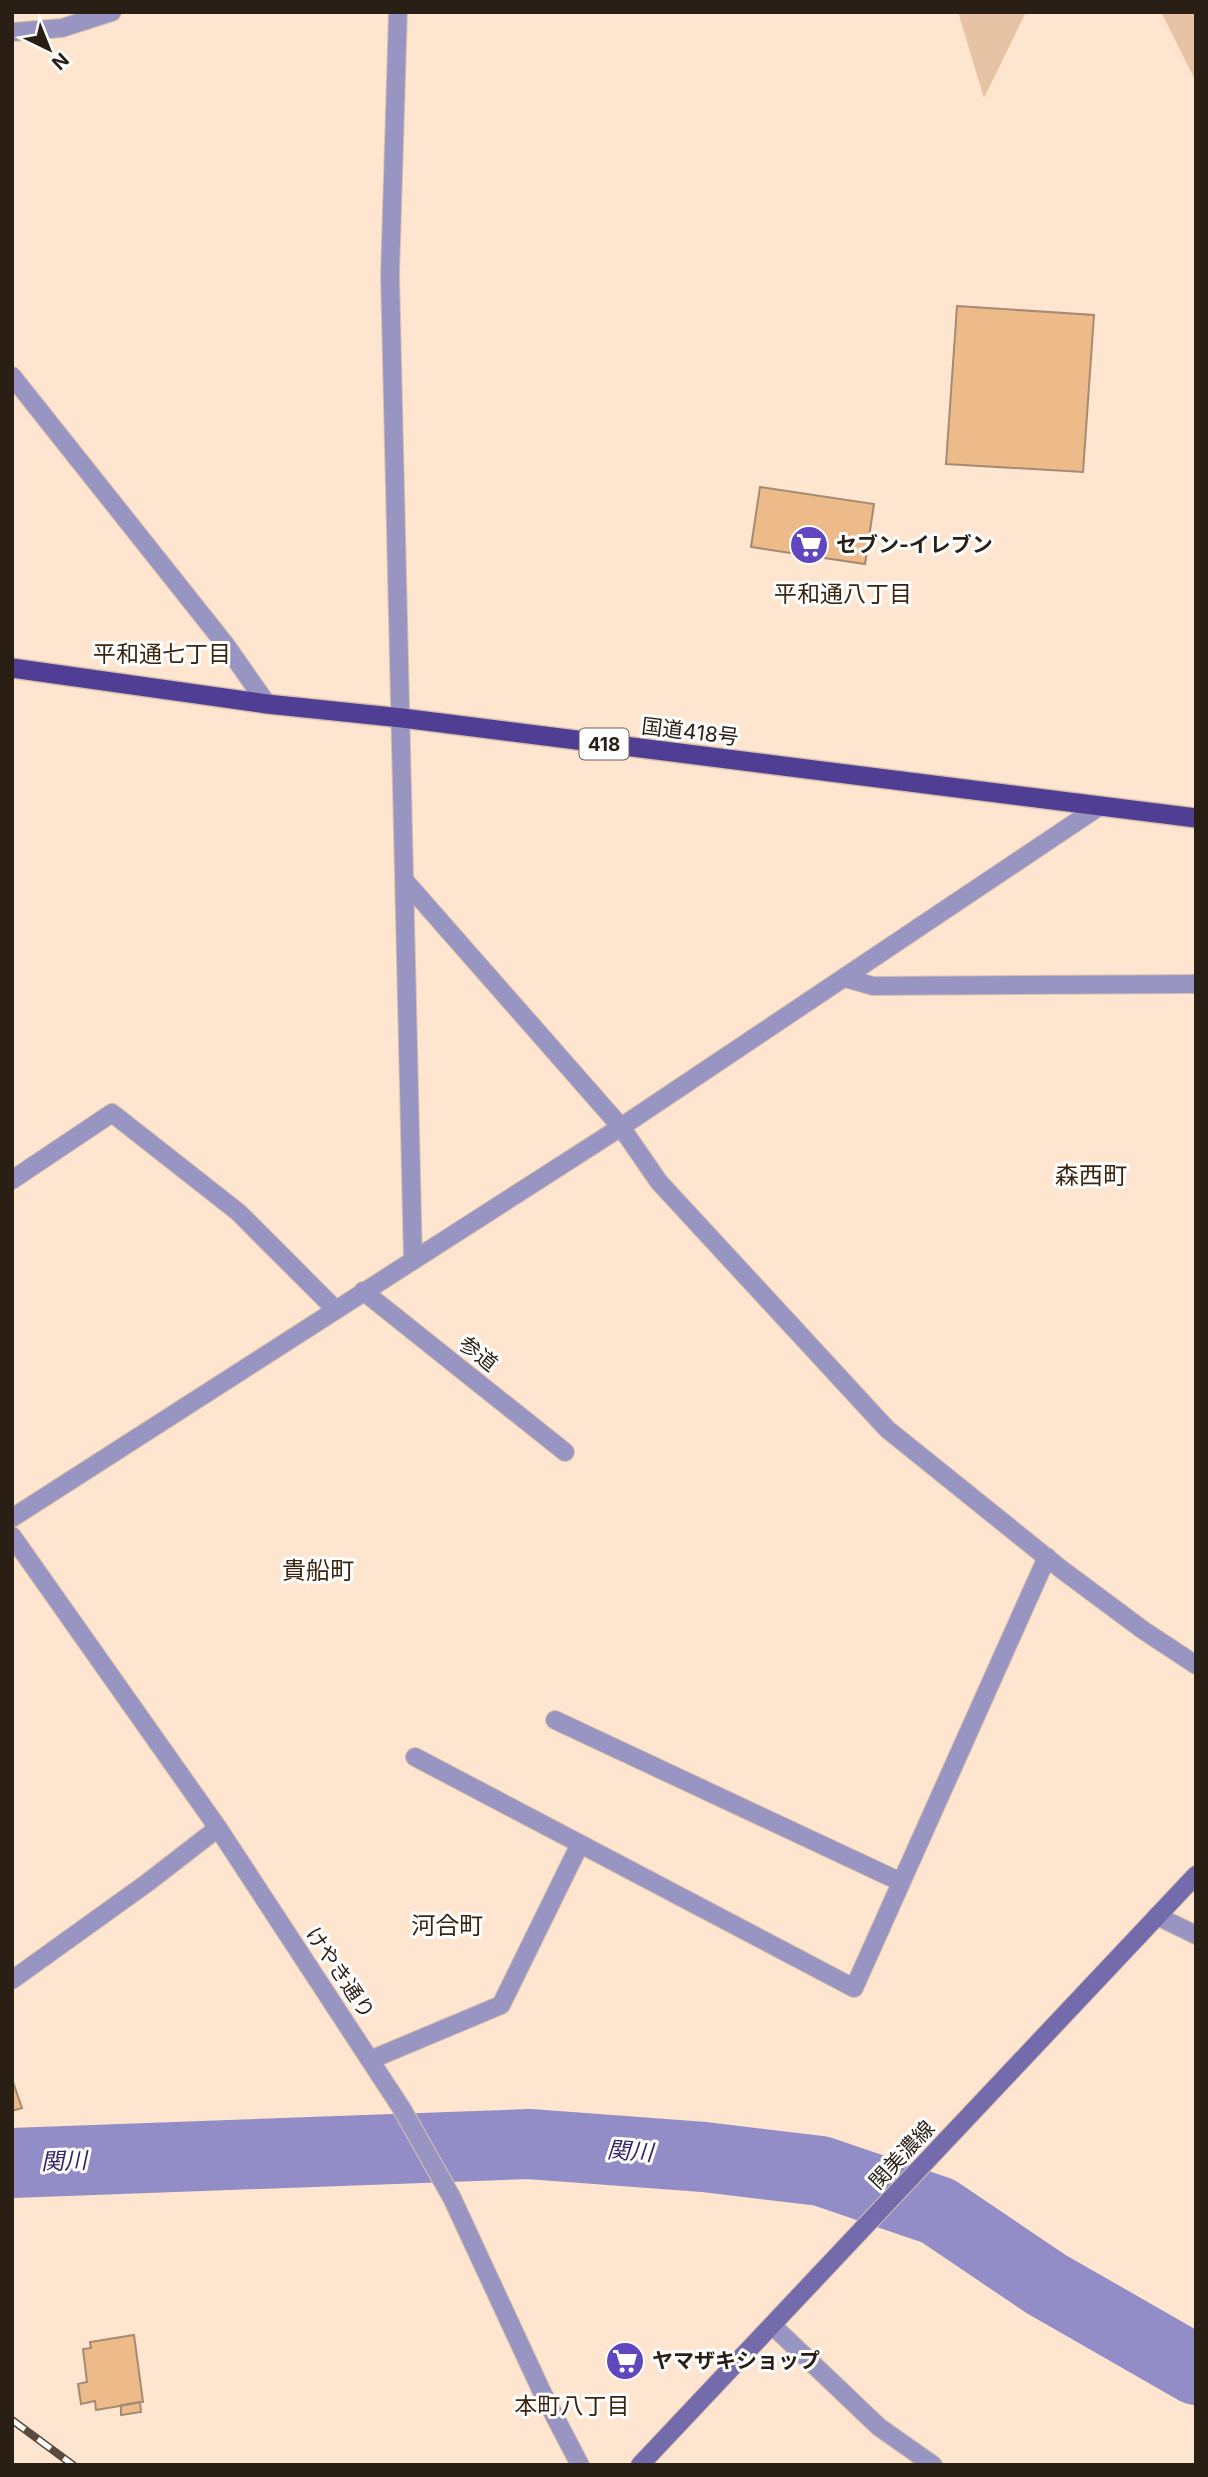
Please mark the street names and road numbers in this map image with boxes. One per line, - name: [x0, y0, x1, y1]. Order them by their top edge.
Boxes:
- street label: 国道418号: [640, 713, 740, 750]
- road number: 418: [580, 729, 628, 760]
- street label: 参道: [454, 1331, 503, 1376]
- street label: けやき通り: [301, 1922, 380, 2023]
- street label: 関美濃線: [864, 2115, 939, 2194]

